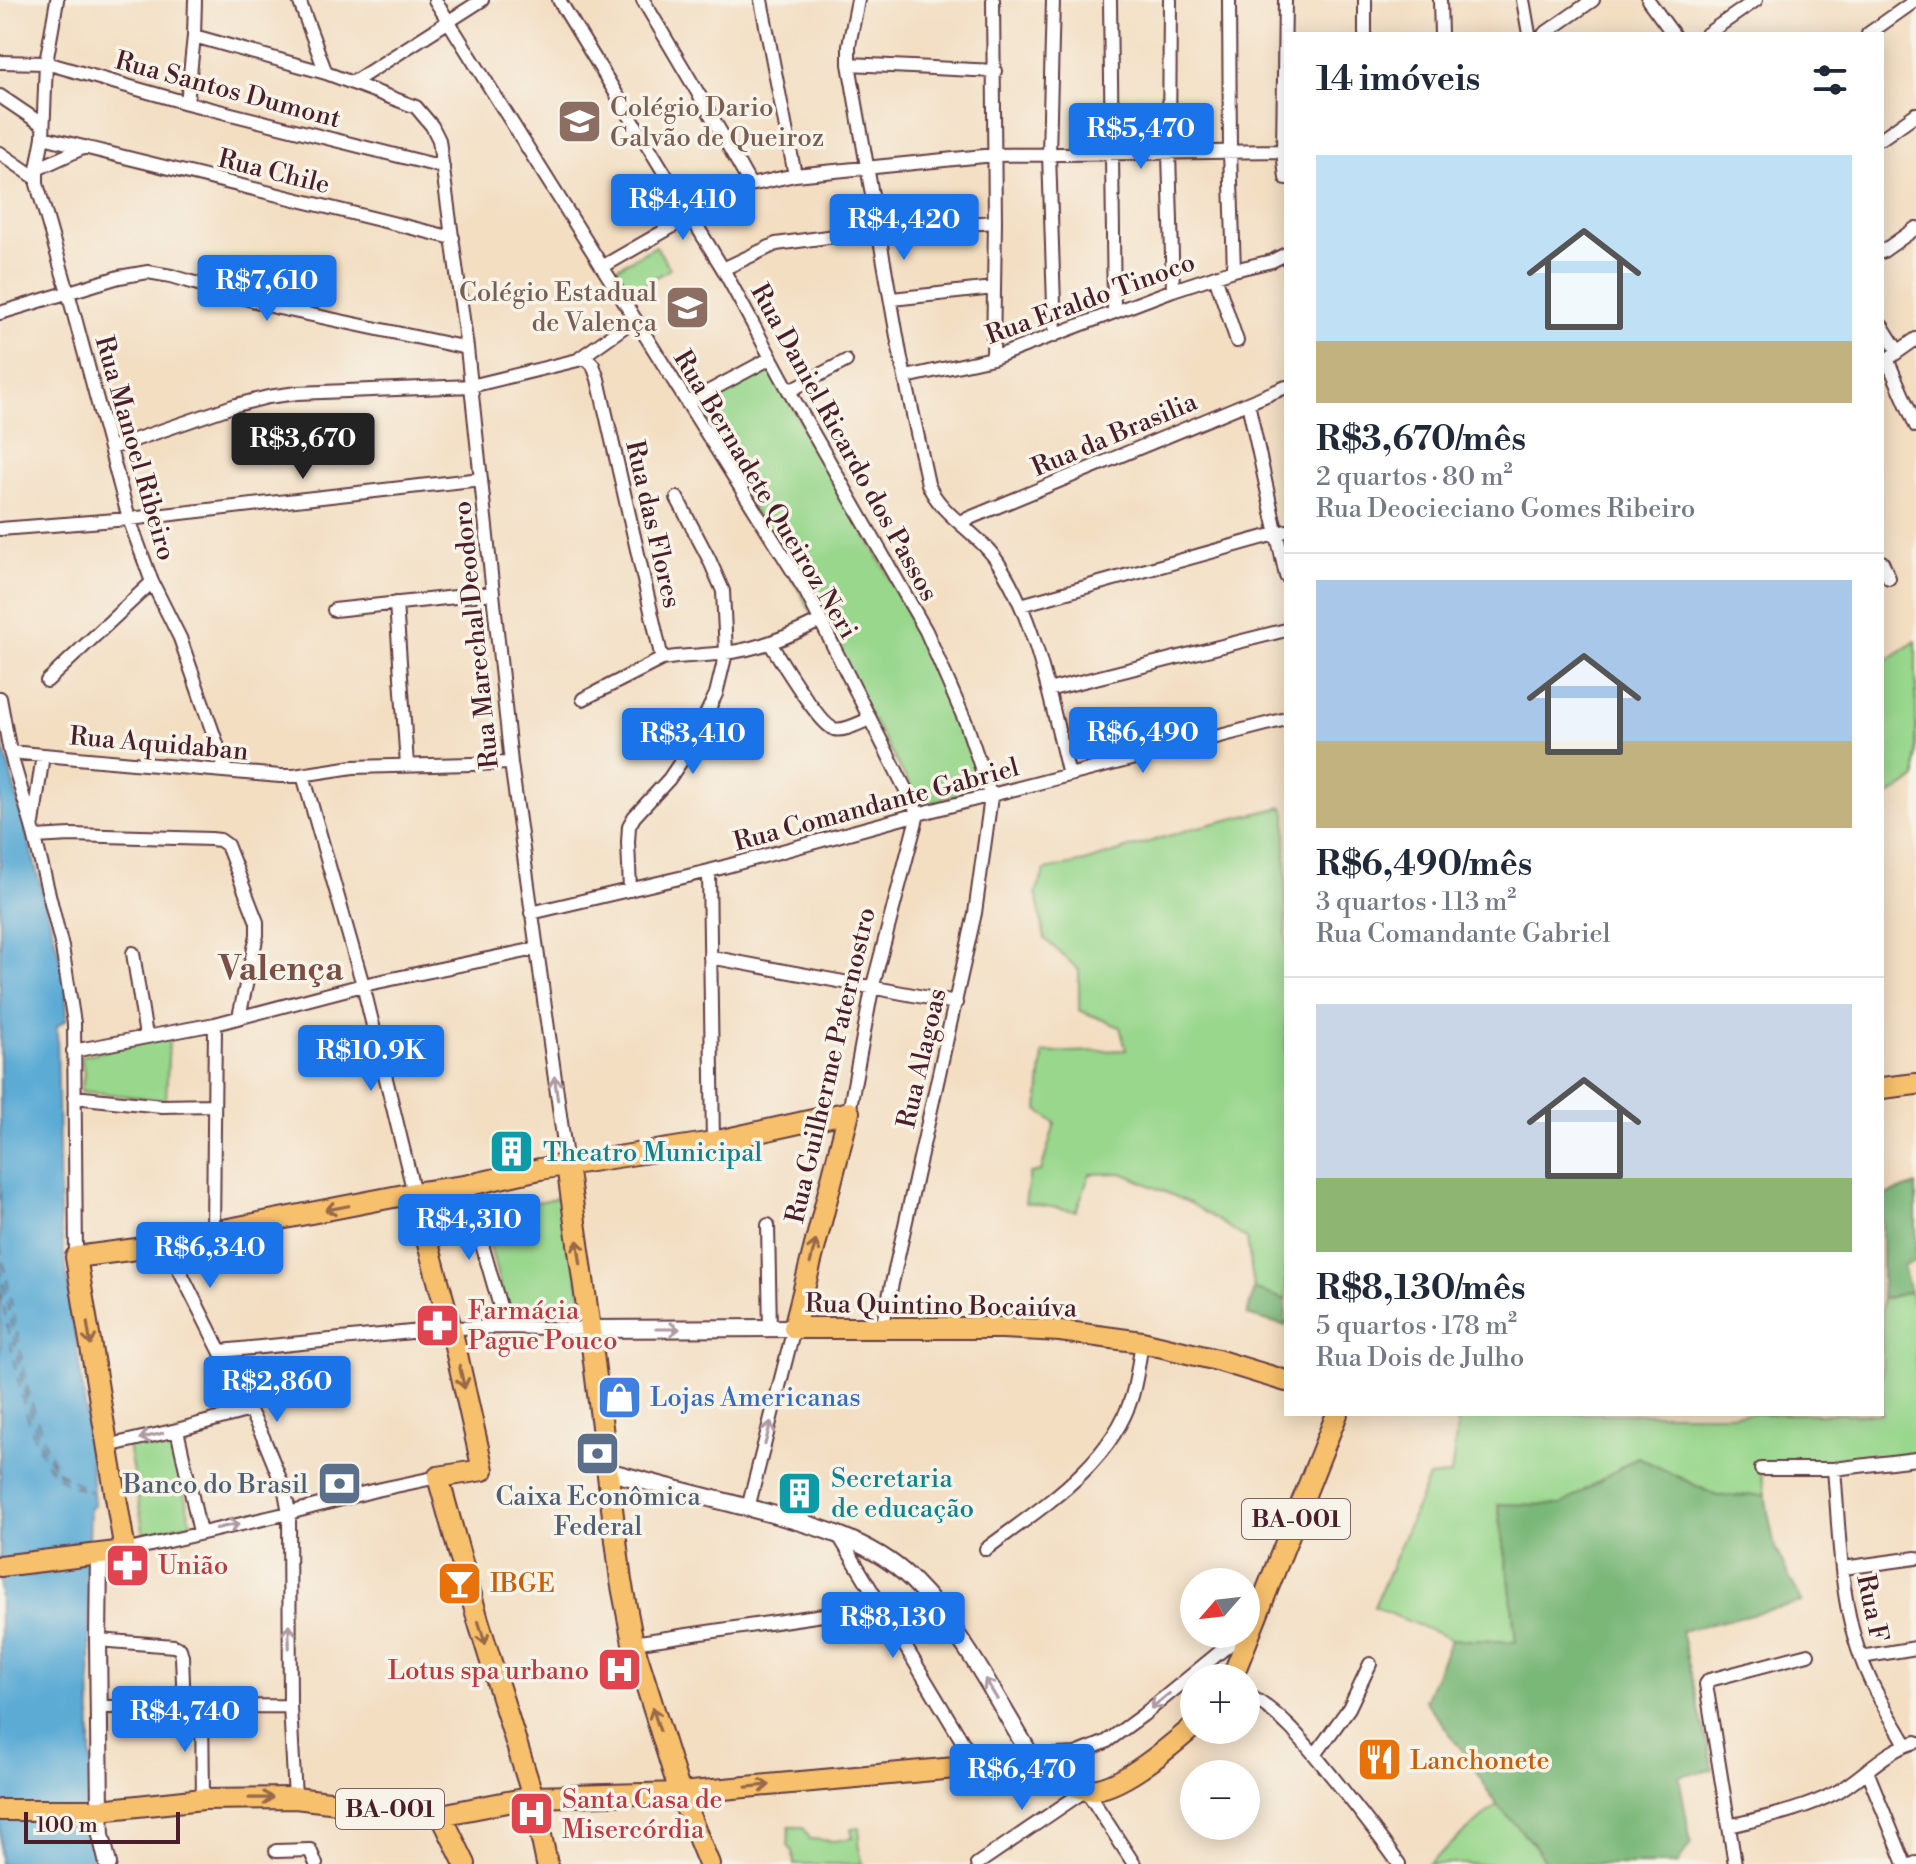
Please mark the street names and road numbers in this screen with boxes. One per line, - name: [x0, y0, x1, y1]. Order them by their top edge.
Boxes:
- street label: Rua Santos Dumont: [111, 44, 344, 135]
- street label: Rua Chile: [215, 143, 333, 201]
- street label: Rua Eraldo Tinoco: [981, 246, 1199, 352]
- street label: Rua Daniel Ricardo dos Passos: [743, 278, 945, 607]
- street label: Rua Manoel Ribeiro: [88, 332, 182, 564]
- street label: Rua Bernadete Queiroz Neri: [666, 344, 864, 645]
- street label: Rua da Brasilia: [1027, 385, 1203, 484]
- street label: Rua das Flores: [618, 437, 688, 611]
- street label: Rua Marechal Deodoro: [446, 499, 506, 770]
- street label: Rua Aquidaban: [68, 720, 250, 768]
- street label: Rua Comandante Gabriel: [730, 751, 1023, 859]
- street label: Rua Guilherme Paternostro: [779, 904, 883, 1226]
- street label: Rua Alagoas: [890, 985, 954, 1131]
- street label: Rua Quintino Bocaiúva: [805, 1288, 1078, 1324]
- road number: BA-001: [1242, 1499, 1350, 1539]
- street label: Rua F: [1849, 1571, 1895, 1645]
- road number: BA-001: [336, 1789, 444, 1829]

